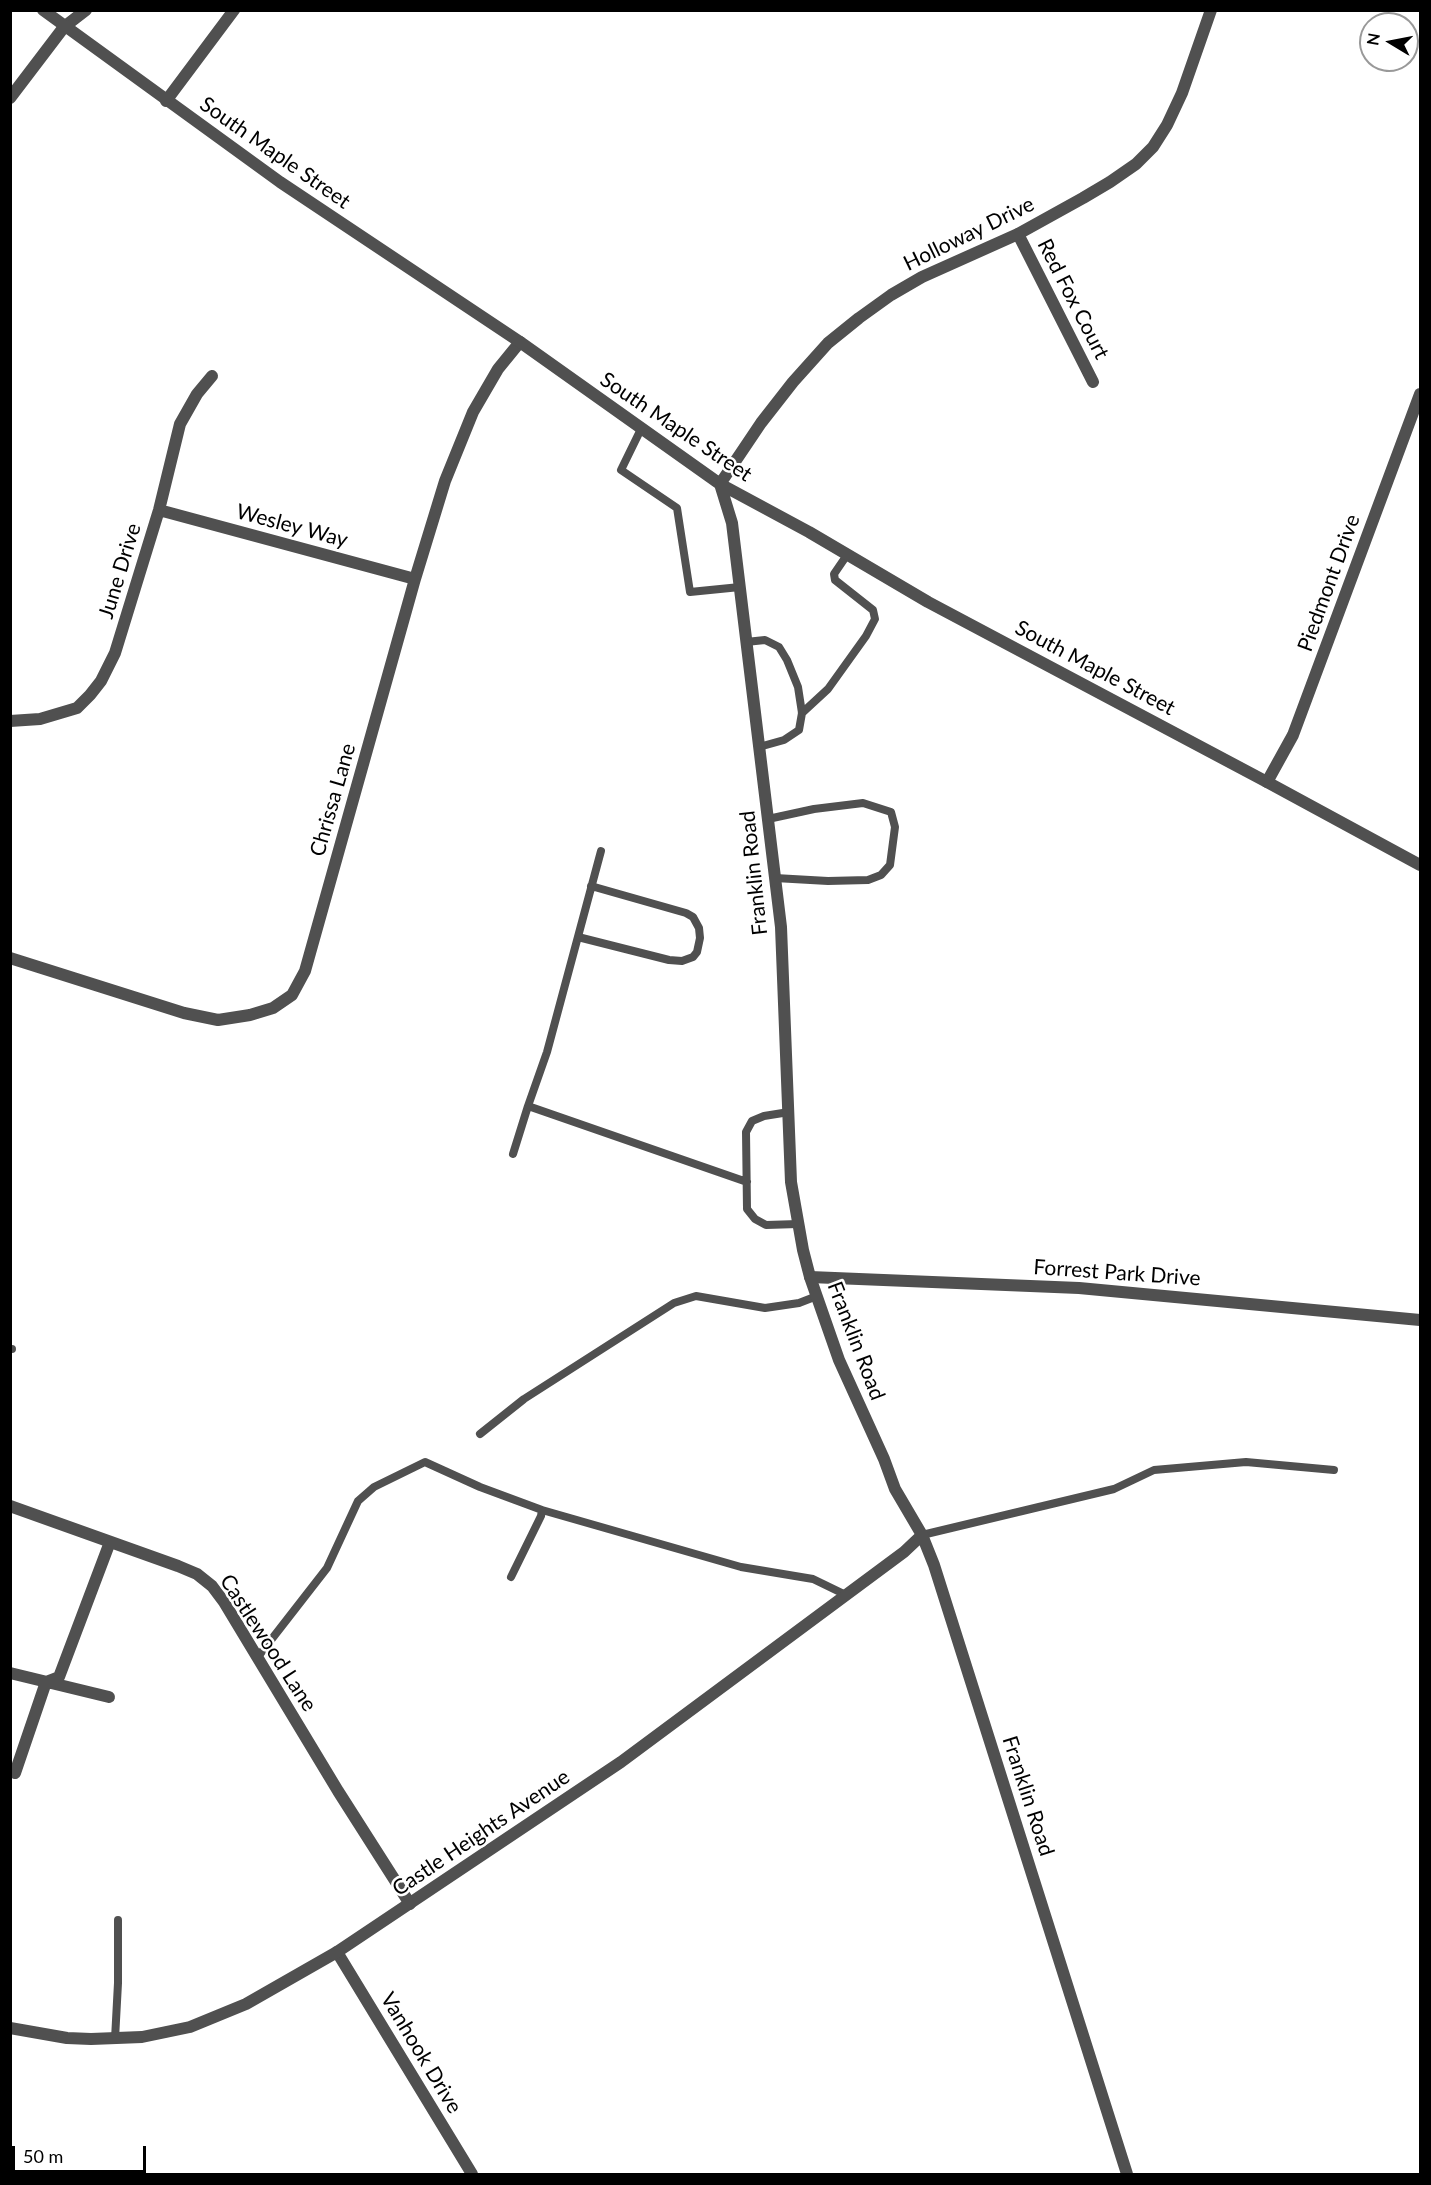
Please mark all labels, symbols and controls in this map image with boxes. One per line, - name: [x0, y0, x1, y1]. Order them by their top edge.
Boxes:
- north arrow: [1359, 12, 1419, 72]
- text: N: [1362, 31, 1383, 47]
- street label: South Maple Street: [195, 92, 355, 214]
- street label: Holloway Drive: [900, 192, 1038, 276]
- street label: Red Fox Court: [1032, 235, 1114, 363]
- street label: South Maple Street: [595, 367, 757, 487]
- street label: Wesley Way: [234, 499, 350, 553]
- street label: Piedmont Drive: [1293, 511, 1365, 655]
- street label: June Drive: [94, 520, 146, 622]
- street label: South Maple Street: [1011, 615, 1179, 721]
- street label: Chrissa Lane: [305, 741, 361, 859]
- street label: Franklin Road: [735, 810, 773, 936]
- street label: Forrest Park Drive: [1033, 1255, 1201, 1291]
- street label: Franklin Road: [822, 1278, 890, 1404]
- street label: Castlewood Lane: [214, 1570, 322, 1716]
- street label: Franklin Road: [997, 1733, 1059, 1859]
- street label: Castle Heights Avenue: [388, 1764, 574, 1902]
- street label: Vanhook Drive: [375, 1988, 467, 2118]
- scale bar: [15, 2134, 148, 2172]
- text: 50 m: [23, 2145, 63, 2167]

